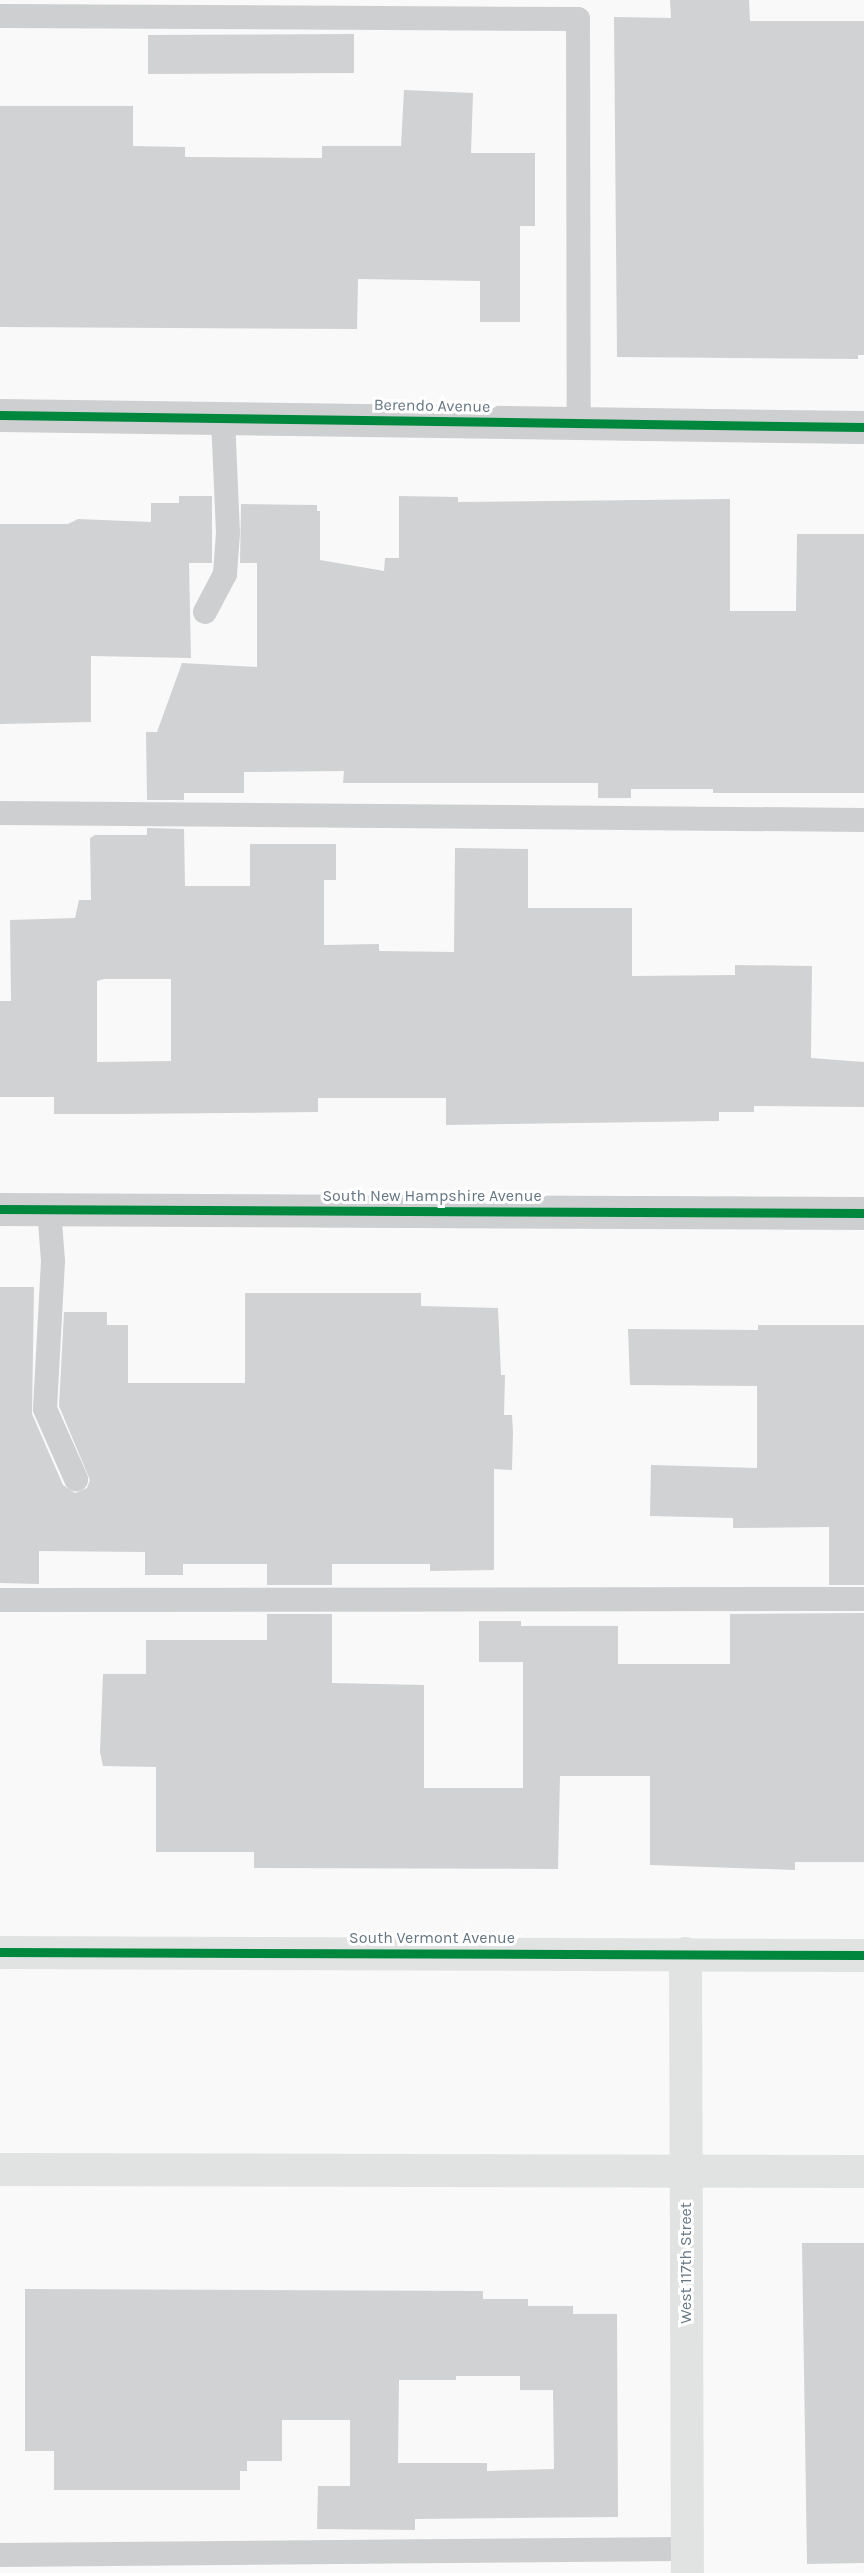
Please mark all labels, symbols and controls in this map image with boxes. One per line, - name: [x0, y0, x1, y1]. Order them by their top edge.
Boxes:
- street label: Berendo Avenue: [374, 395, 490, 417]
- street label: South New Hampshire Avenue: [322, 1186, 542, 1206]
- street label: South Vermont Avenue: [349, 1928, 515, 1948]
- street label: West 117th Street: [676, 2202, 696, 2324]

